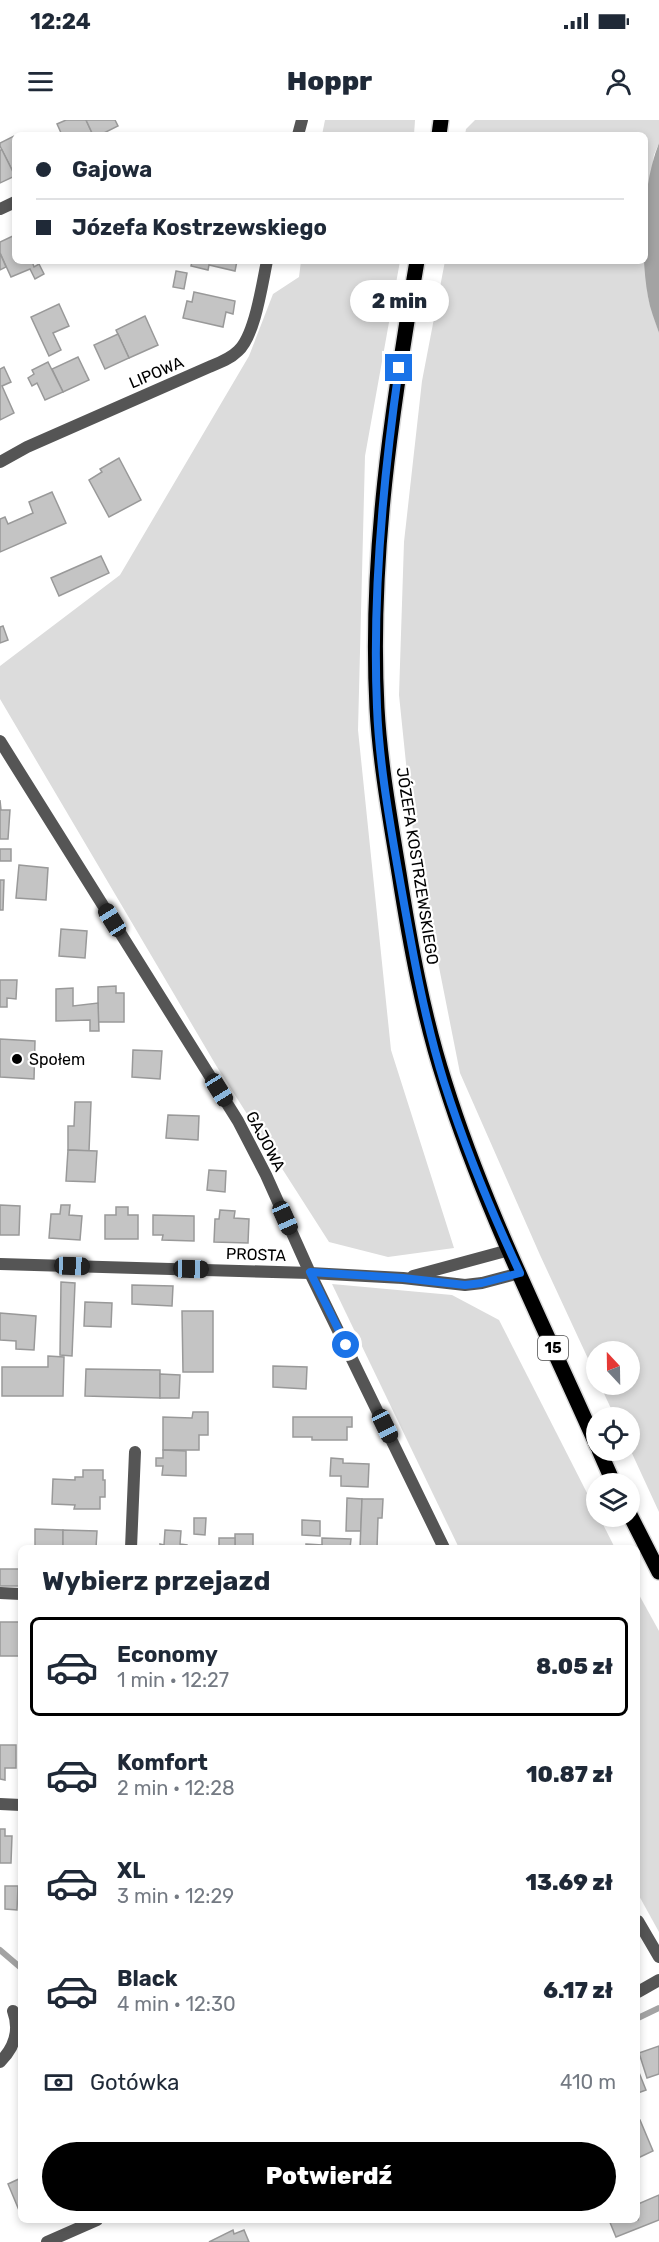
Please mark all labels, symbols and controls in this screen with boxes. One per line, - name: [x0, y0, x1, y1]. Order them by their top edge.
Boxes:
- text: 12:24: [30, 8, 91, 35]
- icon: menu: [24, 65, 57, 98]
- text: Hoppr: [287, 65, 372, 97]
- icon: person: [602, 65, 635, 98]
- text: Gajowa: [72, 156, 152, 183]
- text: Józefa Kostrzewskiego: [72, 214, 327, 241]
- callout: 2 min: [350, 281, 448, 323]
- text: 2 min: [372, 289, 427, 313]
- street label: LIPOWA: [126, 352, 187, 392]
- route end: [385, 354, 412, 381]
- street label: JÓZEFA KOSTRZEWSKIEGO: [393, 766, 443, 966]
- car: [95, 900, 129, 940]
- place label: Społem: [29, 1050, 85, 1069]
- marker: Społem: [10, 1052, 24, 1066]
- car: [202, 1070, 236, 1110]
- street label: GAJOWA: [242, 1108, 289, 1175]
- car: [269, 1198, 301, 1238]
- street label: PROSTA: [226, 1244, 287, 1265]
- car: [54, 1256, 90, 1276]
- car: [173, 1260, 209, 1278]
- route start: [332, 1331, 359, 1358]
- road number: 15: [538, 1336, 568, 1360]
- north arrow: [586, 1341, 640, 1395]
- map controls: [586, 1341, 640, 1527]
- car: [369, 1406, 401, 1446]
- button: locate: [586, 1407, 640, 1461]
- button: layers: [586, 1473, 640, 1527]
- text: Wybierz przejazd: [42, 1565, 270, 1597]
- icon: car: [45, 1640, 99, 1694]
- text: Economy: [117, 1641, 218, 1668]
- text: 8.05 zł: [536, 1653, 613, 1680]
- text: 1 min · 12:27: [117, 1668, 229, 1692]
- icon: car: [45, 1748, 99, 1802]
- text: Komfort: [117, 1749, 208, 1776]
- text: 10.87 zł: [526, 1761, 613, 1788]
- text: 2 min · 12:28: [117, 1776, 235, 1800]
- icon: car: [45, 1856, 99, 1910]
- text: XL: [117, 1857, 145, 1884]
- text: 13.69 zł: [525, 1869, 613, 1896]
- text: 3 min · 12:29: [117, 1884, 234, 1908]
- icon: car: [45, 1964, 99, 2018]
- text: Black: [117, 1965, 178, 1992]
- text: 6.17 zł: [543, 1977, 613, 2004]
- text: 4 min · 12:30: [117, 1992, 236, 2016]
- icon: cash: [42, 2066, 75, 2099]
- text: Gotówka: [90, 2069, 179, 2096]
- text: 410 m: [560, 2070, 616, 2094]
- button: Potwierdź: [42, 2142, 616, 2211]

